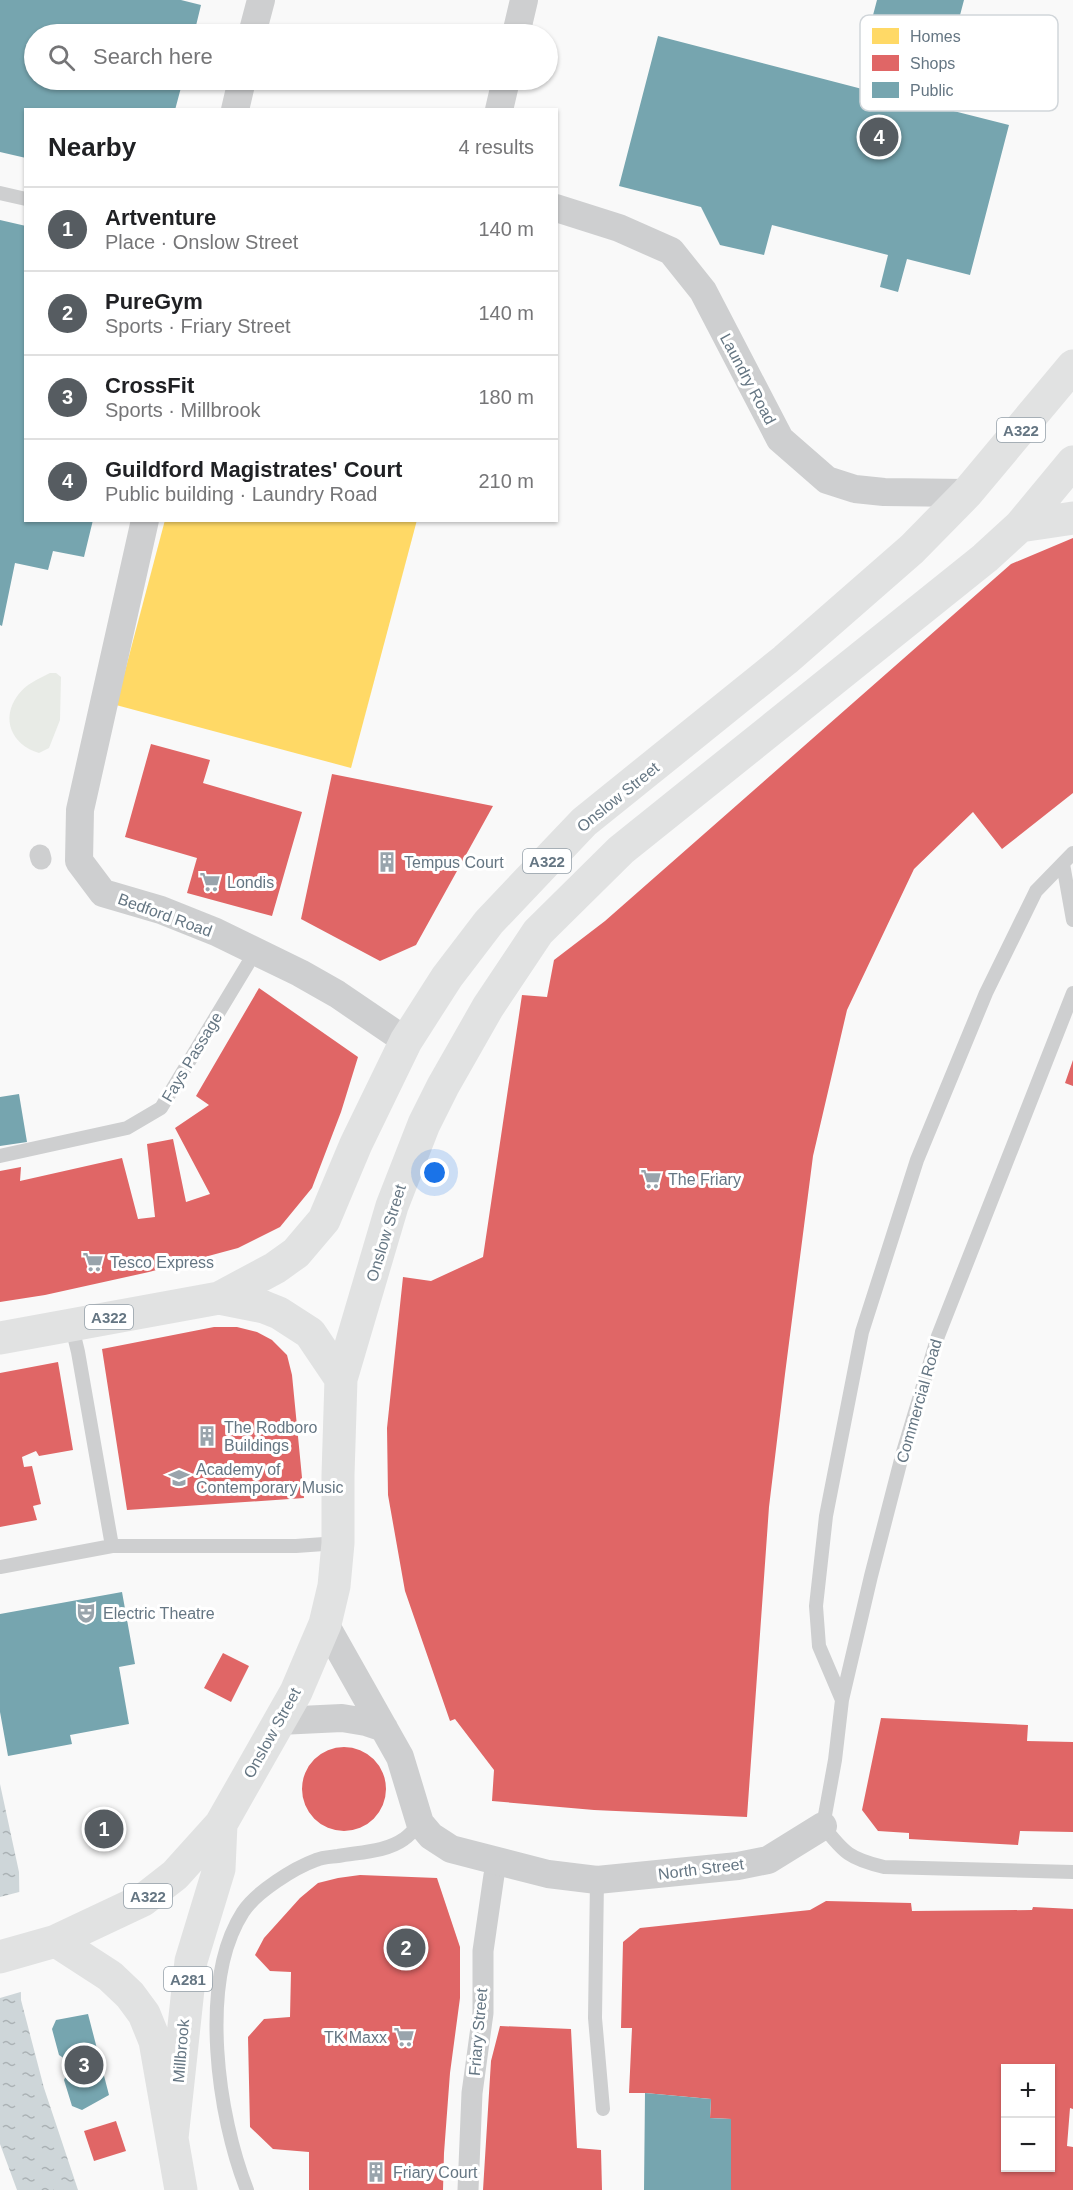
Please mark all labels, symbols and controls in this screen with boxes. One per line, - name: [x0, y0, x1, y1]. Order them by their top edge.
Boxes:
- legend: [860, 15, 1058, 111]
- search box: [24, 24, 558, 90]
- text: Homes: [910, 28, 961, 45]
- icon: search: [45, 41, 78, 74]
- text: Search here: [93, 44, 213, 69]
- text: Shops: [910, 55, 955, 72]
- text: Public: [910, 82, 954, 99]
- pin: 4: [860, 114, 898, 160]
- text: Nearby: [48, 132, 136, 162]
- text: 4 results: [458, 136, 534, 158]
- text: Artventure: [105, 205, 216, 230]
- text: 1: [62, 218, 73, 240]
- text: 140 m: [478, 218, 534, 240]
- text: Place · Onslow Street: [105, 231, 298, 253]
- text: PureGym: [105, 289, 203, 314]
- text: 2: [62, 302, 73, 324]
- text: 140 m: [478, 302, 534, 324]
- text: Sports · Friary Street: [105, 315, 291, 337]
- street label: Laundry Road: [717, 331, 779, 427]
- text: CrossFit: [105, 373, 194, 398]
- text: 3: [62, 386, 73, 408]
- text: 180 m: [478, 386, 534, 408]
- text: Sports · Millbrook: [105, 399, 261, 421]
- road number: A322: [997, 418, 1045, 442]
- text: Guildford Magistrates' Court: [105, 457, 402, 482]
- text: 4: [62, 470, 73, 492]
- text: 210 m: [478, 470, 534, 492]
- text: Public building · Laundry Road: [105, 483, 377, 505]
- street label: Onslow Street: [574, 758, 663, 835]
- road number: A322: [523, 849, 571, 873]
- building icon: Tempus Court: [375, 850, 399, 874]
- place label: Tempus Court: [404, 854, 504, 871]
- supermarket icon: Londis: [198, 870, 222, 894]
- place label: Londis: [227, 874, 274, 891]
- street label: Bedford Road: [116, 890, 214, 940]
- street label: Fays Passage: [159, 1009, 225, 1105]
- your location: [420, 1158, 449, 1187]
- supermarket icon: The Friary: [639, 1167, 663, 1191]
- place label: The Friary: [668, 1171, 741, 1188]
- street label: Onslow Street: [363, 1182, 409, 1284]
- supermarket icon: Tesco Express: [81, 1250, 105, 1274]
- place label: Tesco Express: [110, 1254, 214, 1271]
- road number: A322: [85, 1305, 133, 1329]
- street label: Commercial Road: [893, 1337, 945, 1465]
- place label: The Rodboro Buildings: [224, 1419, 317, 1454]
- building icon: The Rodboro Buildings: [195, 1424, 219, 1448]
- place label: Academy of Contemporary Music: [196, 1461, 344, 1496]
- school or university icon: Academy of Contemporary Music: [167, 1466, 191, 1490]
- theatre icon: Electric Theatre: [74, 1601, 98, 1625]
- place label: Electric Theatre: [103, 1605, 215, 1622]
- street label: Onslow Street: [240, 1684, 304, 1781]
- pin: 1: [84, 1806, 124, 1852]
- street label: North Street: [657, 1855, 745, 1883]
- road number: A322: [124, 1884, 172, 1908]
- pin: 2: [386, 1926, 426, 1970]
- road number: A281: [164, 1967, 212, 1991]
- street label: Friary Street: [466, 1987, 490, 2077]
- street label: Millbrook: [170, 2017, 192, 2084]
- supermarket icon: TK Maxx: [392, 2025, 416, 2049]
- place label: TK Maxx: [324, 2029, 387, 2046]
- pin: 3: [64, 2042, 104, 2088]
- map controls: [1001, 2064, 1055, 2172]
- button: +: [1001, 2064, 1055, 2118]
- button: −: [1001, 2118, 1055, 2172]
- building icon: Friary Court: [364, 2160, 388, 2184]
- place label: Friary Court: [393, 2164, 478, 2181]

